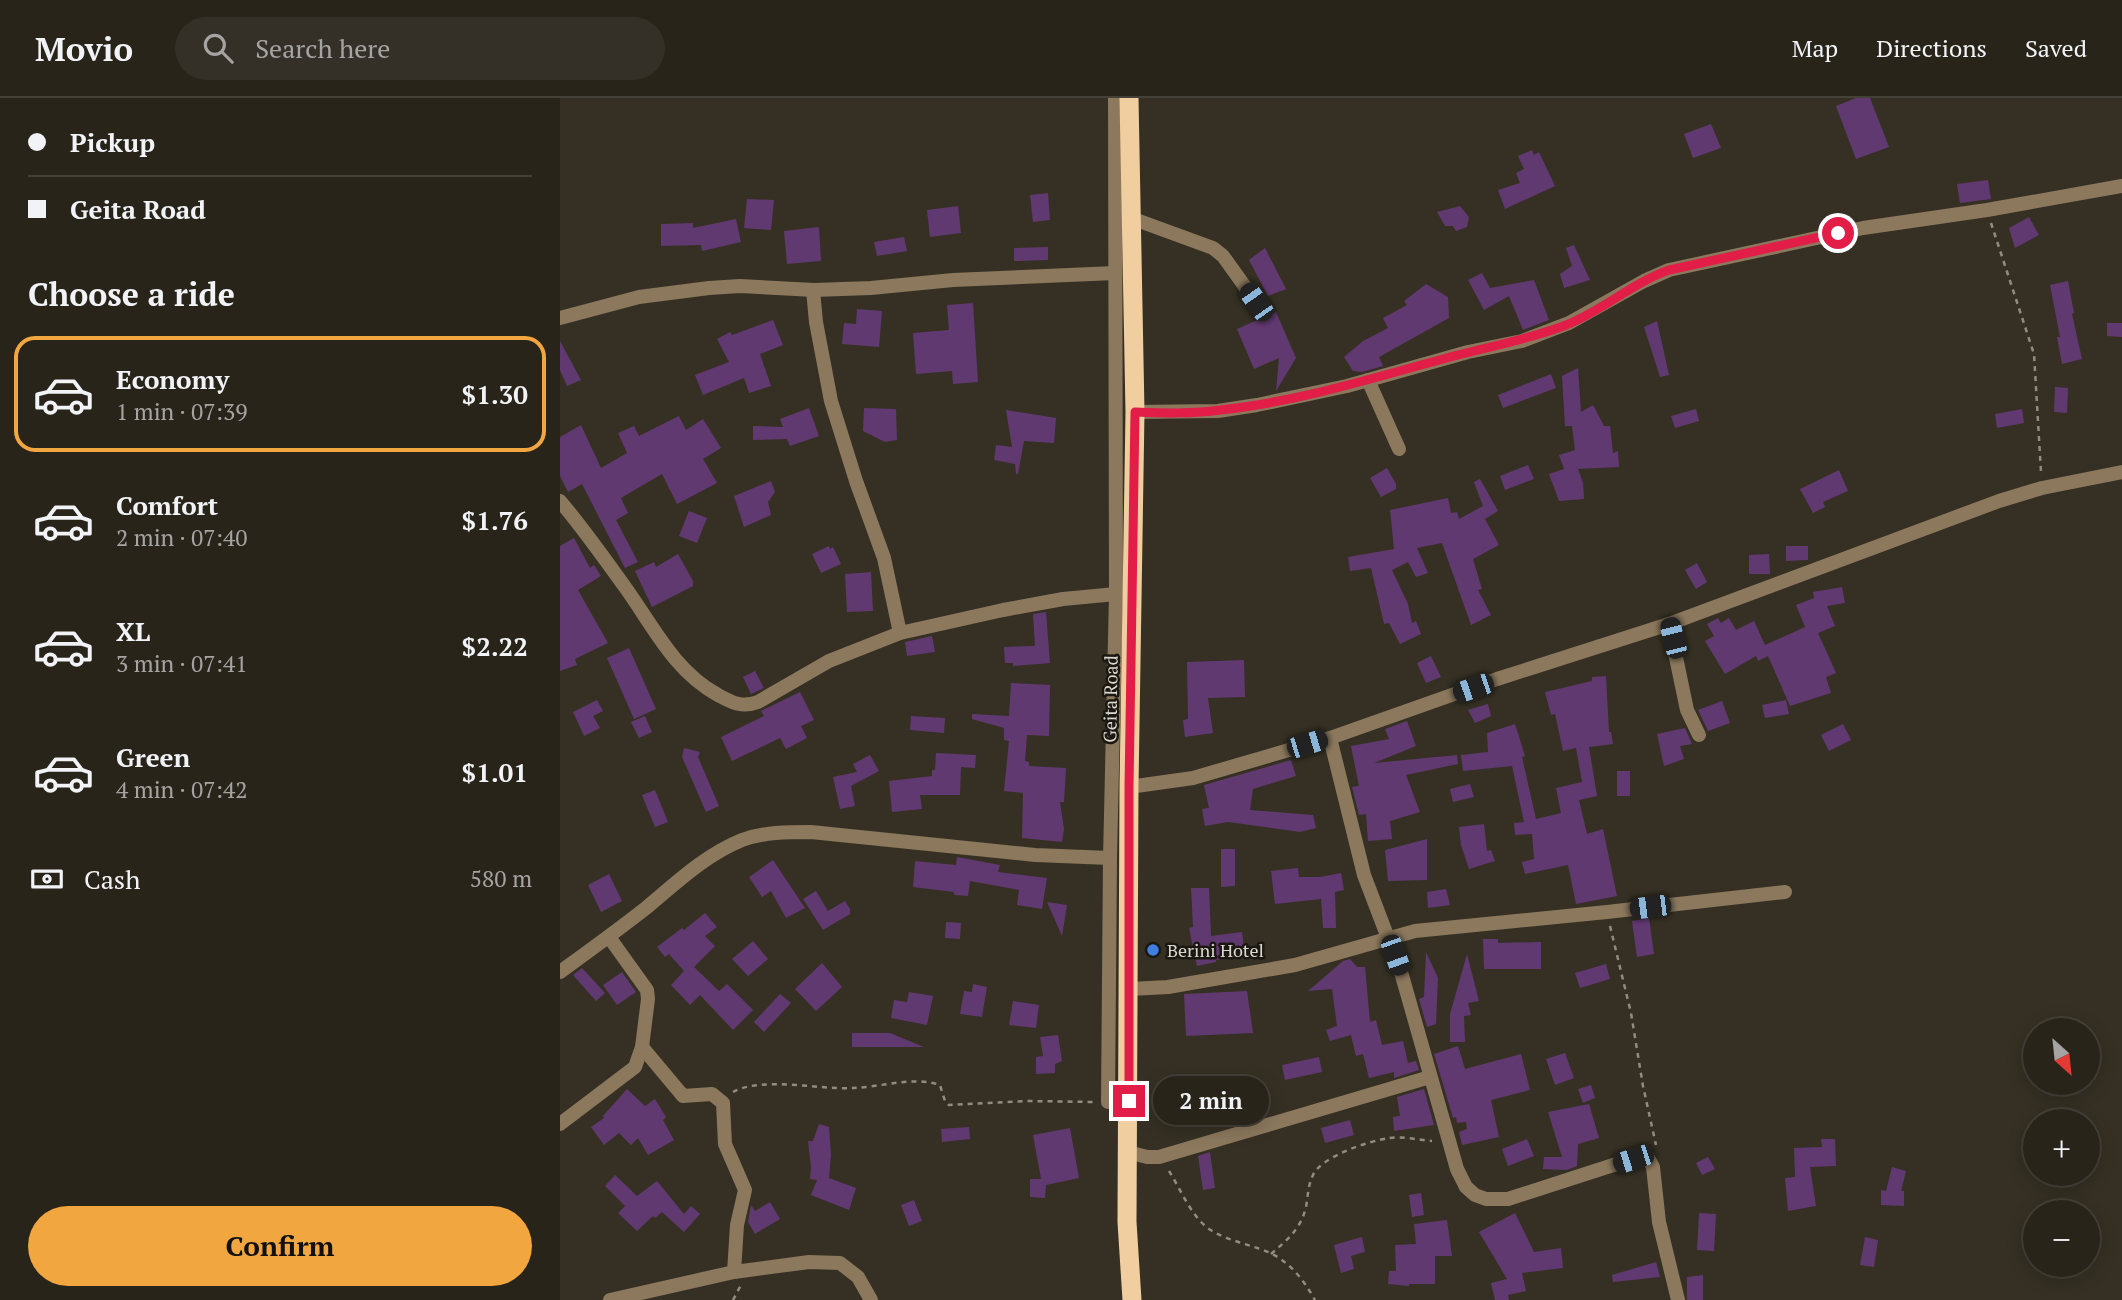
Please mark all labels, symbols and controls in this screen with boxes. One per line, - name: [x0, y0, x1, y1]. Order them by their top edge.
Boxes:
- search box: [175, 17, 665, 80]
- text: Movio: [35, 27, 133, 70]
- icon: search: [199, 29, 237, 67]
- text: Search here: [255, 31, 390, 65]
- text: Map: [1792, 32, 1838, 64]
- text: Directions: [1876, 32, 1987, 64]
- text: Saved: [2025, 32, 2087, 64]
- text: Pickup: [70, 125, 155, 159]
- text: Geita Road: [70, 192, 206, 226]
- route start: [1822, 217, 1854, 249]
- text: Choose a ride: [28, 273, 235, 315]
- car: [1236, 279, 1277, 325]
- text: Economy: [116, 362, 229, 396]
- icon: car: [32, 363, 95, 426]
- text: $1.30: [462, 377, 528, 411]
- text: 1 min · 07:39: [116, 396, 248, 427]
- text: Comfort: [116, 488, 218, 522]
- icon: car: [32, 489, 95, 552]
- text: $1.76: [462, 503, 528, 537]
- text: 2 min · 07:40: [116, 522, 248, 553]
- text: XL: [116, 614, 150, 648]
- icon: car: [32, 615, 95, 678]
- car: [1658, 615, 1689, 661]
- text: $2.22: [462, 629, 528, 663]
- text: 3 min · 07:41: [116, 648, 248, 679]
- street label: Geita Road: [1097, 655, 1123, 743]
- car: [1450, 671, 1497, 705]
- car: [1284, 728, 1331, 760]
- text: Green: [116, 740, 190, 774]
- icon: car: [32, 741, 95, 804]
- text: $1.01: [462, 755, 528, 789]
- text: 4 min · 07:42: [116, 774, 248, 805]
- icon: cash: [28, 860, 66, 898]
- text: Cash: [84, 862, 140, 896]
- text: 580 m: [470, 863, 532, 894]
- car: [1628, 894, 1673, 920]
- car: [1378, 932, 1413, 978]
- place label: Berini Hotel: [1167, 938, 1264, 962]
- marker: Berini Hotel: [1145, 942, 1161, 958]
- north arrow: [2023, 1018, 2100, 1096]
- map controls: [2023, 1018, 2100, 1277]
- callout: 2 min: [1154, 1076, 1269, 1126]
- route end: [1113, 1085, 1145, 1117]
- text: 2 min: [1180, 1085, 1242, 1116]
- button: +: [2023, 1109, 2100, 1186]
- car: [1610, 1143, 1657, 1175]
- button: −: [2023, 1200, 2100, 1277]
- button: Confirm: [28, 1206, 532, 1286]

